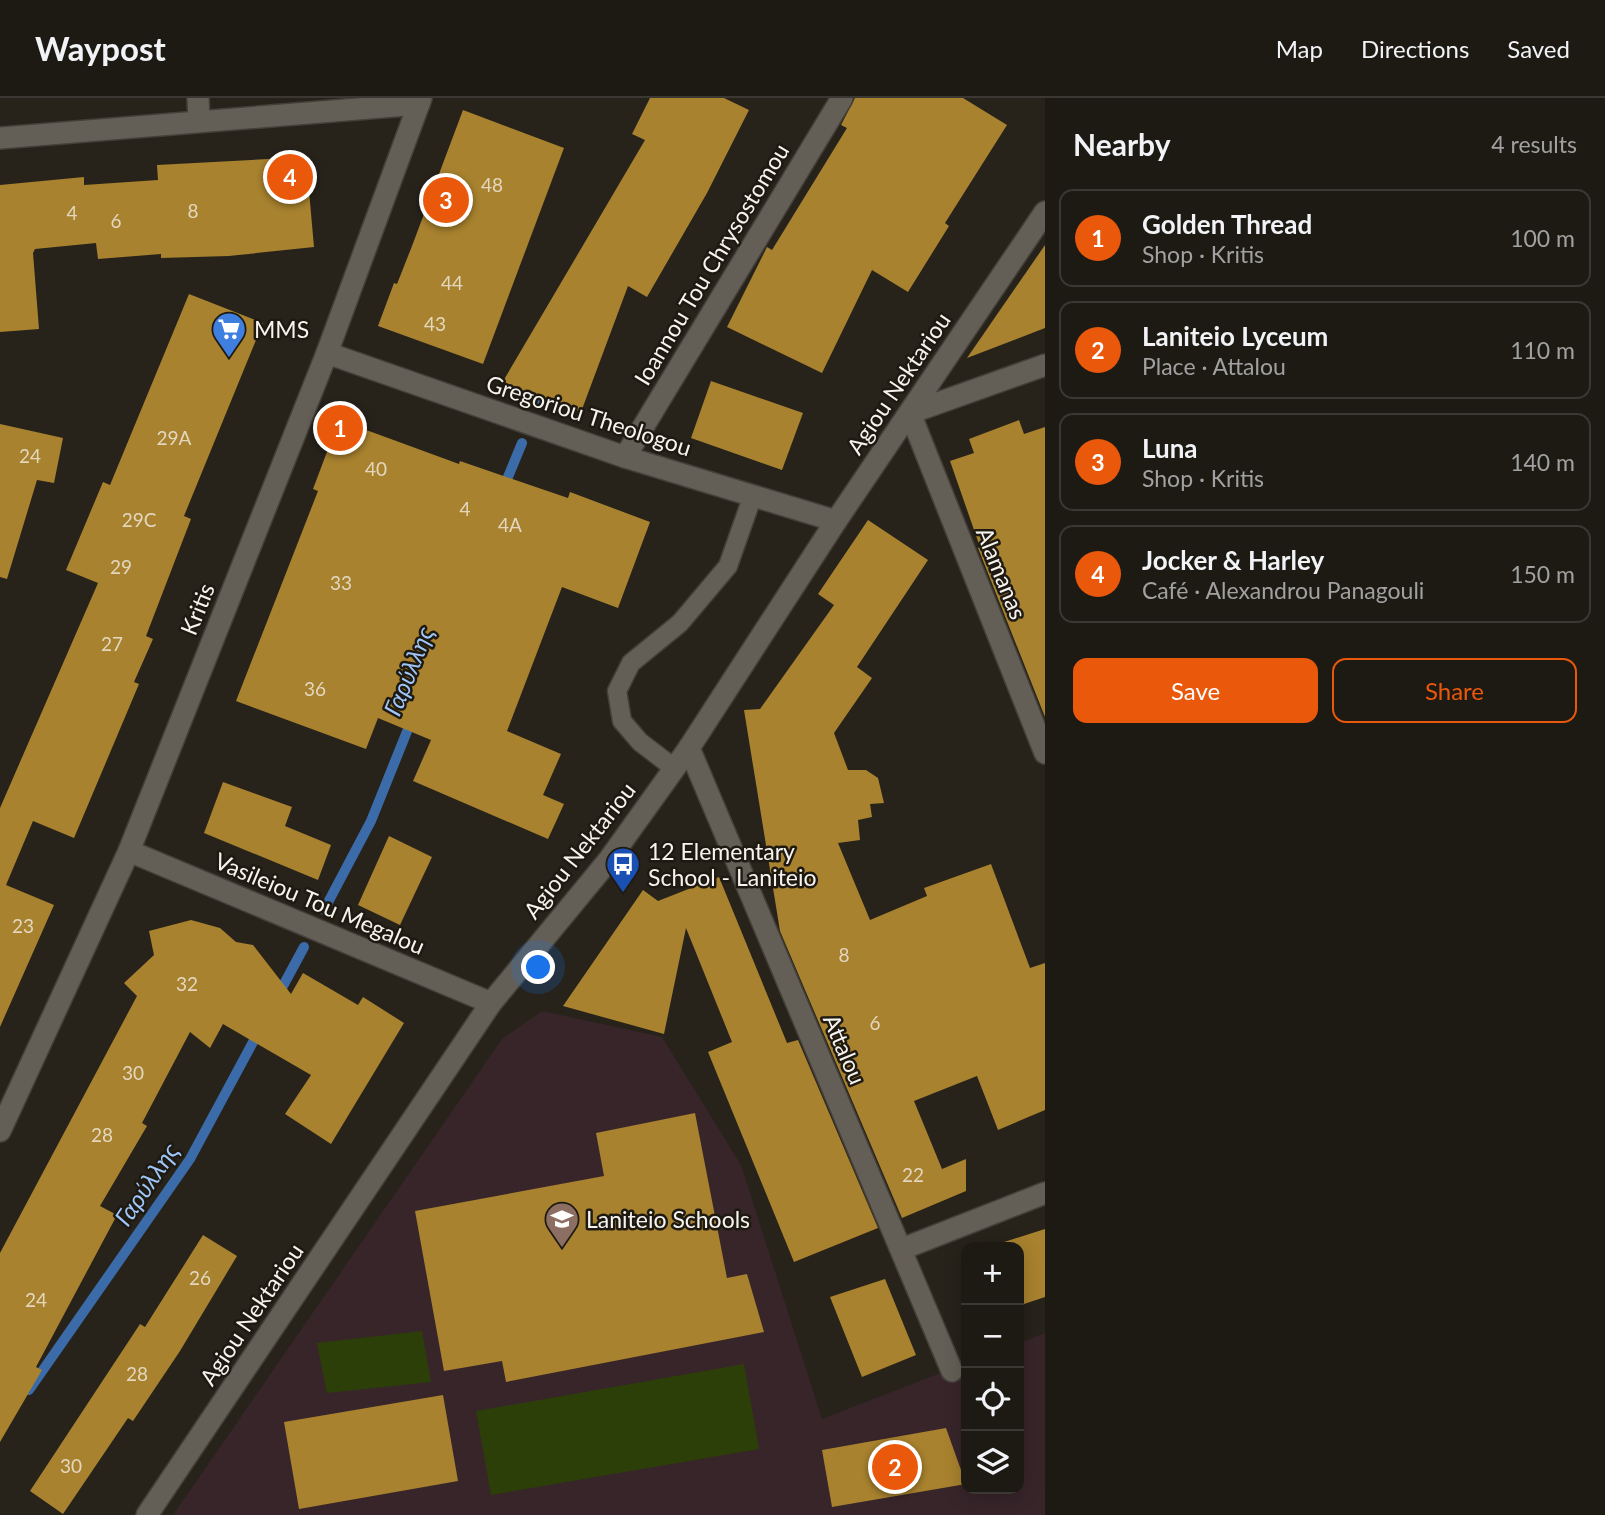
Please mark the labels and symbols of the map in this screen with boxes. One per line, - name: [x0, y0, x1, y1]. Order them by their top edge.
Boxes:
- street label: Ioannou Tou Chrysostomou: [628, 138, 794, 390]
- pin: 4: [267, 151, 313, 203]
- house number: 48: [481, 173, 503, 196]
- pin: 3: [423, 174, 469, 226]
- house number: 8: [187, 199, 199, 222]
- house number: 4: [66, 201, 78, 224]
- house number: 6: [110, 209, 122, 232]
- house number: 44: [441, 271, 463, 294]
- street label: Agiou Nektariou: [840, 307, 956, 459]
- supermarket icon: MMS: [210, 310, 248, 359]
- house number: 43: [424, 312, 446, 335]
- place label: MMS: [254, 315, 309, 343]
- street label: Gregoriou Theologou: [483, 369, 695, 461]
- pin: 1: [317, 402, 363, 454]
- house number: 29A: [157, 426, 192, 449]
- house number: 24: [19, 444, 41, 467]
- house number: 40: [365, 457, 387, 480]
- house number: 4: [459, 497, 471, 520]
- house number: 29C: [122, 508, 157, 531]
- house number: 4A: [498, 513, 522, 536]
- street label: Alamanas: [971, 523, 1033, 623]
- house number: 29: [110, 555, 132, 578]
- house number: 33: [330, 571, 352, 594]
- street label: Kritis: [174, 579, 220, 639]
- water label: Γαρύλλης: [377, 622, 439, 720]
- house number: 27: [101, 632, 123, 655]
- house number: 36: [304, 677, 326, 700]
- street label: Agiou Nektariou: [517, 776, 641, 924]
- place label: 12 Elementary School - Laniteio: [648, 837, 817, 891]
- bus stop icon: 12 Elementary School - Laniteio: [604, 845, 642, 894]
- street label: Vasileiou Tou Megalou: [211, 846, 429, 960]
- house number: 23: [12, 914, 34, 937]
- house number: 8: [838, 943, 850, 966]
- your location: [521, 950, 555, 984]
- house number: 32: [176, 972, 198, 995]
- street label: Attalou: [818, 1010, 872, 1088]
- house number: 6: [869, 1011, 881, 1034]
- house number: 30: [122, 1061, 144, 1084]
- house number: 28: [91, 1123, 113, 1146]
- water label: Γαρύλλης: [108, 1137, 184, 1231]
- house number: 22: [902, 1163, 924, 1186]
- school or university icon: Laniteio Schools: [543, 1200, 581, 1249]
- place label: Laniteio Schools: [586, 1205, 750, 1233]
- street label: Agiou Nektariou: [193, 1238, 309, 1390]
- house number: 26: [189, 1266, 211, 1289]
- house number: 24: [25, 1288, 47, 1311]
- house number: 28: [126, 1362, 148, 1385]
- pin: 2: [872, 1441, 918, 1493]
- house number: 30: [60, 1454, 82, 1477]

